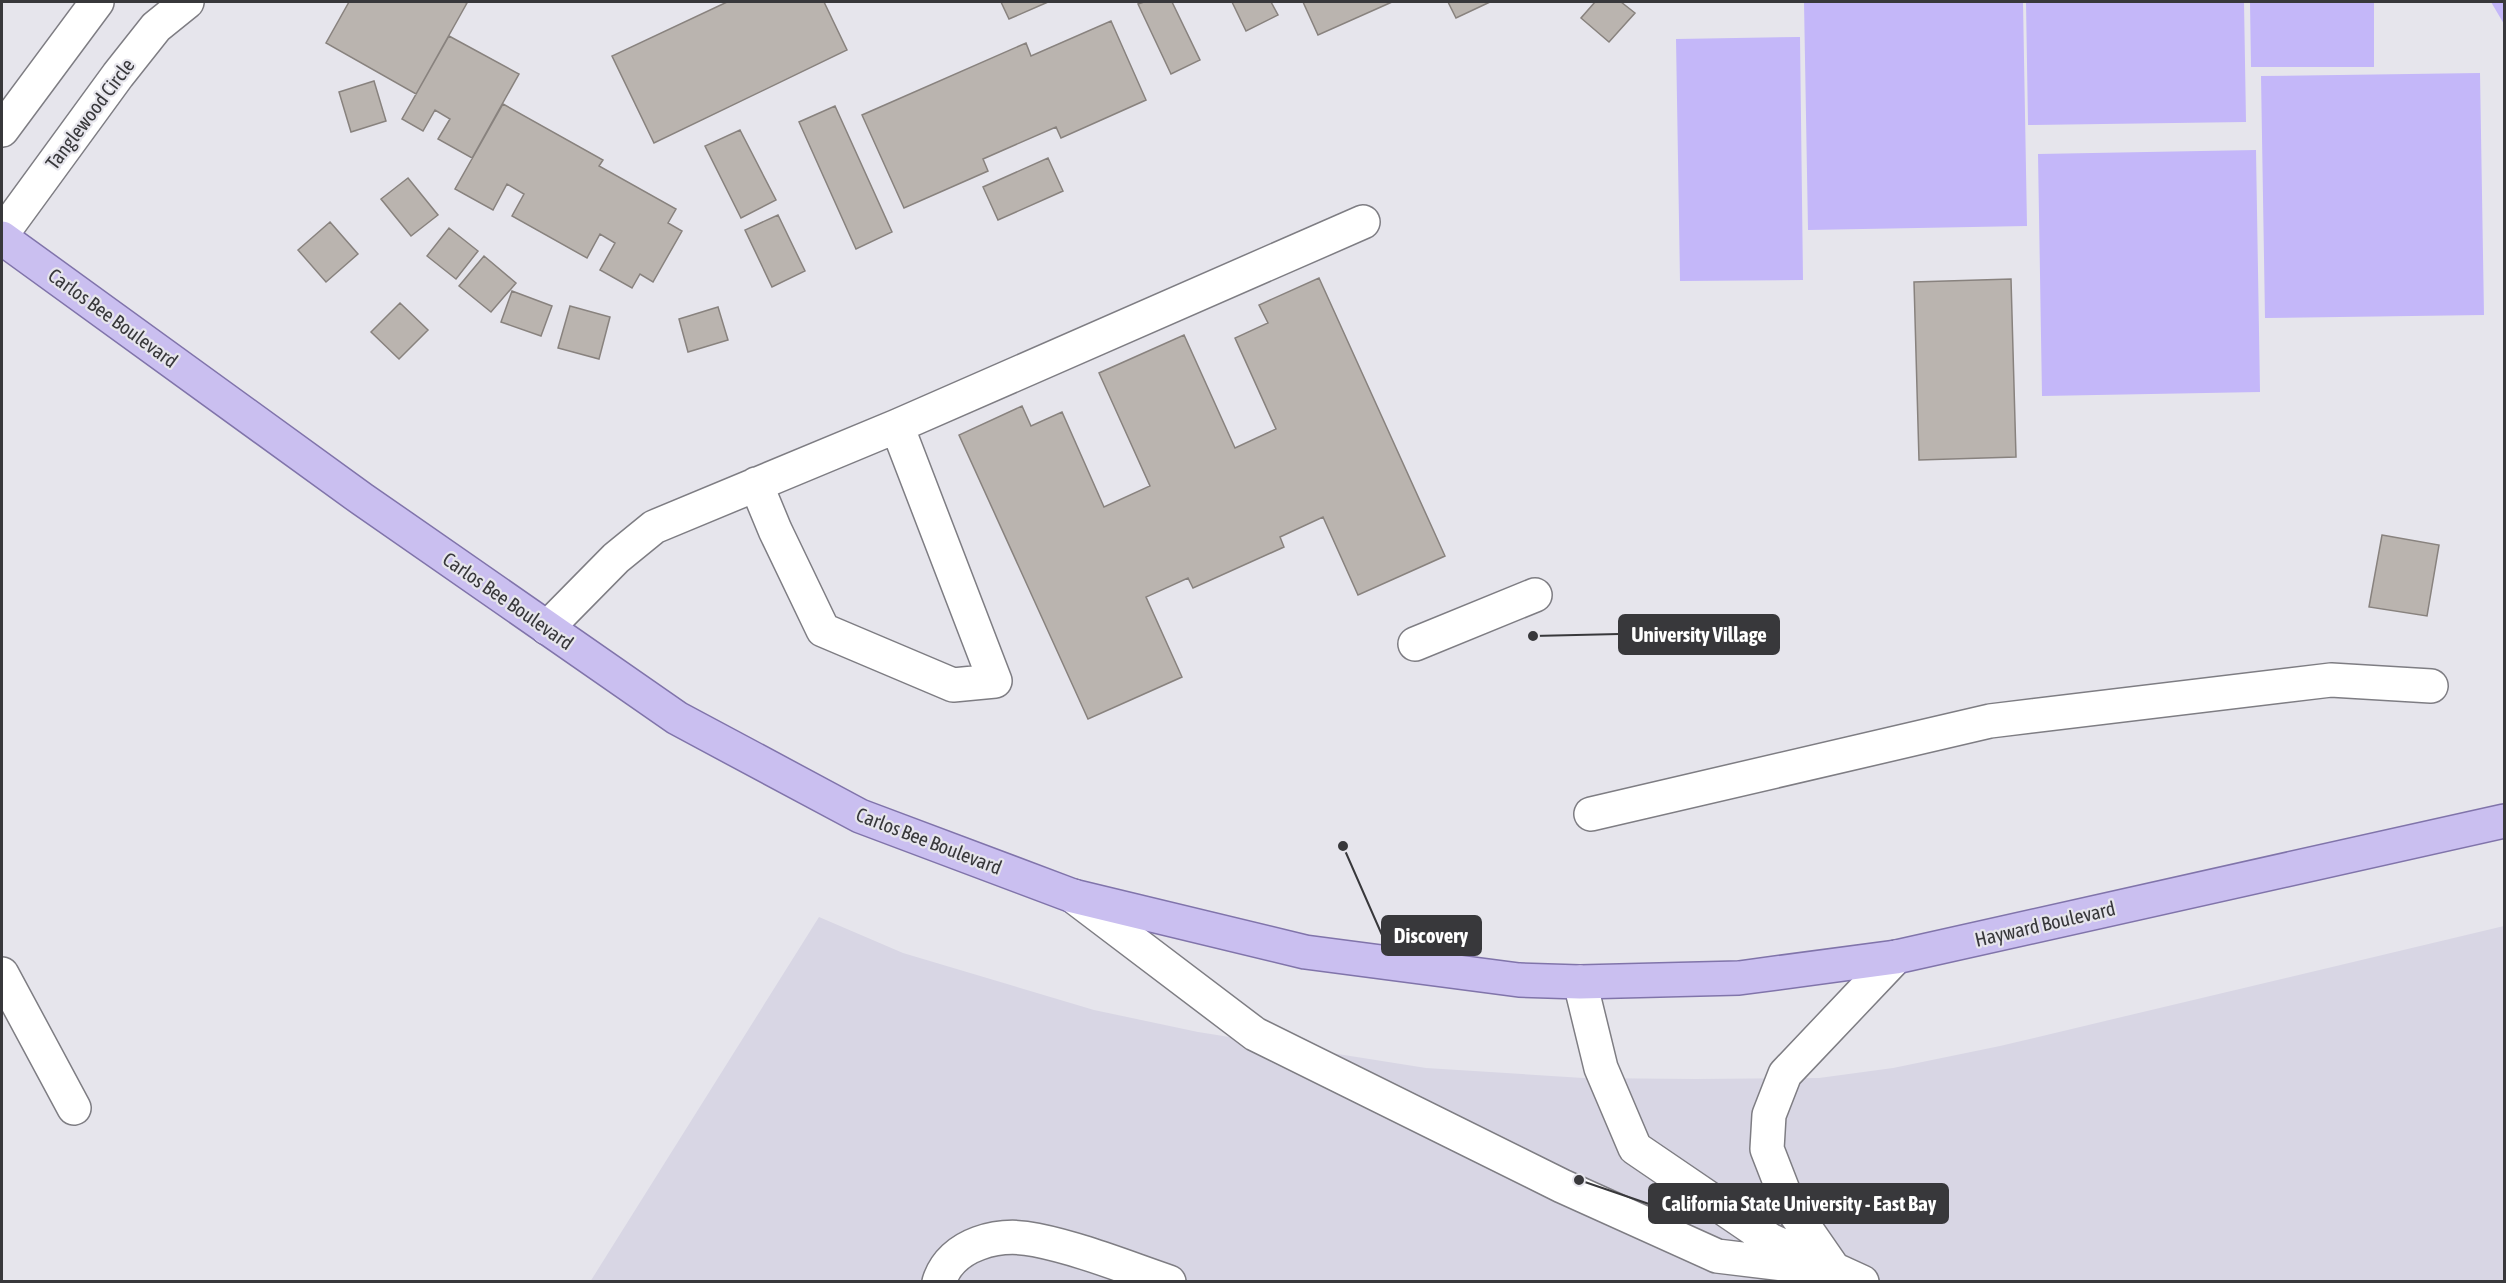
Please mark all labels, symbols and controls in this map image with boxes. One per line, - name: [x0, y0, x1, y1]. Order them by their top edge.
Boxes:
- street label: Tanglewood Circle: [40, 54, 139, 174]
- street label: Carlos Bee Boulevard: [44, 263, 182, 372]
- street label: Carlos Bee Boulevard: [439, 547, 578, 654]
- callout: University Village: [1619, 615, 1779, 654]
- text: University Village: [1631, 622, 1767, 646]
- street label: Carlos Bee Boulevard: [853, 802, 1005, 879]
- street label: Hayward Boulevard: [1972, 896, 2117, 951]
- callout: Discovery: [1382, 916, 1481, 955]
- text: Discovery: [1394, 923, 1468, 947]
- callout: California State University - East Bay: [1649, 1184, 1948, 1223]
- text: California State University - East Bay: [1662, 1191, 1937, 1215]

